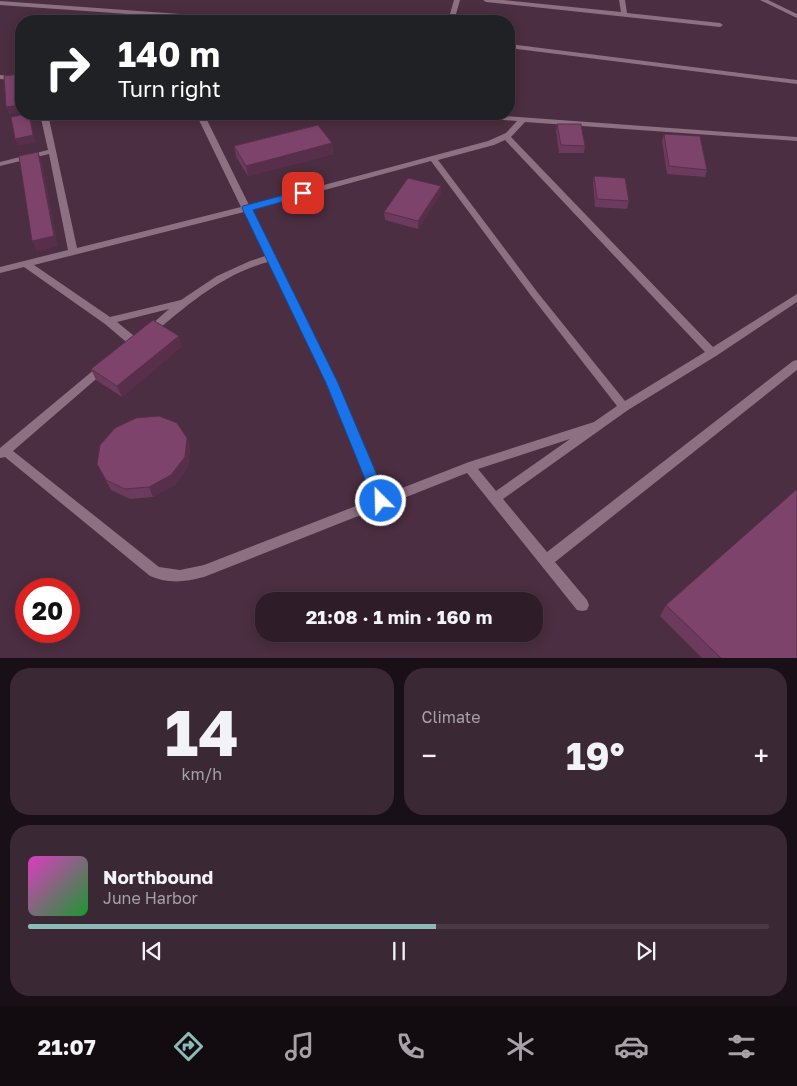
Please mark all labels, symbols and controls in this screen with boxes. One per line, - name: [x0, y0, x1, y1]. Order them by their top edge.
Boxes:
- text: 140 m: [118, 33, 220, 75]
- icon: right: [35, 35, 100, 100]
- text: Turn right: [118, 75, 221, 102]
- pin: [282, 172, 324, 214]
- icon: arrive: [289, 179, 317, 207]
- position arrow: [354, 474, 406, 526]
- speed limit sign: 20: [15, 578, 80, 643]
- text: 21:08 · 1 min · 160 m: [306, 605, 492, 628]
- text: 14: [165, 692, 239, 770]
- text: Climate: [422, 707, 481, 727]
- text: 19°: [566, 733, 625, 778]
- text: −: [422, 739, 437, 772]
- text: +: [754, 739, 769, 772]
- text: km/h: [181, 764, 222, 784]
- text: Northbound: [103, 865, 213, 888]
- text: June Harbor: [103, 888, 198, 908]
- icon: previous: [138, 937, 166, 965]
- icon: pause: [385, 937, 413, 965]
- icon: next: [632, 937, 660, 965]
- icon: directions: [171, 1029, 206, 1064]
- icon: music: [282, 1029, 317, 1064]
- icon: phone: [393, 1029, 428, 1064]
- icon: climate: [503, 1029, 538, 1064]
- icon: car: [614, 1029, 649, 1064]
- icon: filters: [724, 1029, 759, 1064]
- text: 21:07: [38, 1033, 96, 1060]

